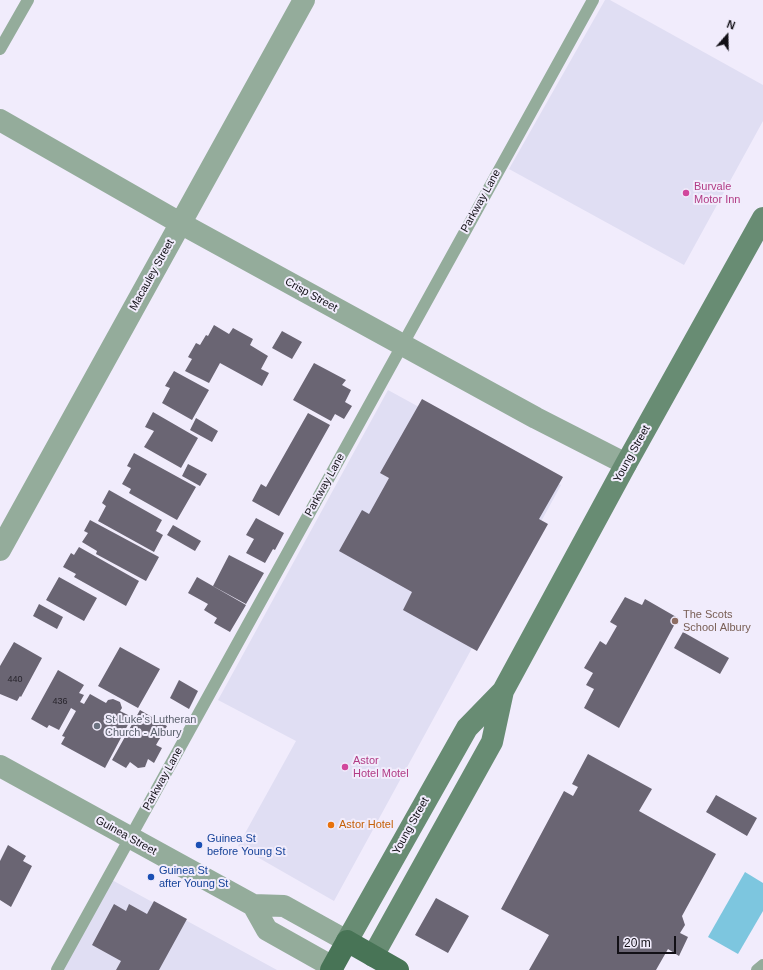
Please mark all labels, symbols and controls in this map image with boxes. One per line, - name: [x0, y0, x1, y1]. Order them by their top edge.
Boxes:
- north arrow: [707, 16, 747, 56]
- text: N: [725, 18, 737, 32]
- street label: Parkway Lane: [458, 167, 504, 235]
- place label: Burvale Motor Inn: [694, 180, 740, 206]
- marker: Burvale Motor Inn: [681, 188, 691, 198]
- street label: Macauley Street: [127, 237, 177, 313]
- street label: Crisp Street: [282, 275, 340, 315]
- street label: Young Street: [611, 423, 653, 485]
- street label: Parkway Lane: [302, 451, 348, 519]
- place label: The Scots School Albury: [683, 608, 751, 634]
- marker: The Scots School Albury: [670, 616, 680, 626]
- house number: 440: [7, 675, 23, 685]
- house number: 436: [52, 697, 68, 707]
- place label: St Luke's Lutheran Church - Albury: [105, 713, 196, 739]
- marker: St Luke's Lutheran Church - Albury: [92, 721, 102, 731]
- street label: Parkway Lane: [140, 745, 186, 813]
- place label: Astor Hotel Motel: [353, 754, 409, 780]
- marker: Astor Hotel Motel: [340, 762, 350, 772]
- street label: Young Street: [390, 795, 432, 857]
- street label: Guinea Street: [93, 814, 159, 858]
- place label: Astor Hotel: [339, 818, 393, 832]
- marker: Astor Hotel: [326, 820, 336, 830]
- place label: Guinea St before Young St: [207, 832, 285, 858]
- marker: Guinea St before Young St: [194, 840, 204, 850]
- place label: Guinea St after Young St: [159, 864, 228, 890]
- marker: Guinea St after Young St: [146, 872, 156, 882]
- scale bar: [619, 928, 678, 954]
- text: 20 m: [624, 936, 651, 950]

